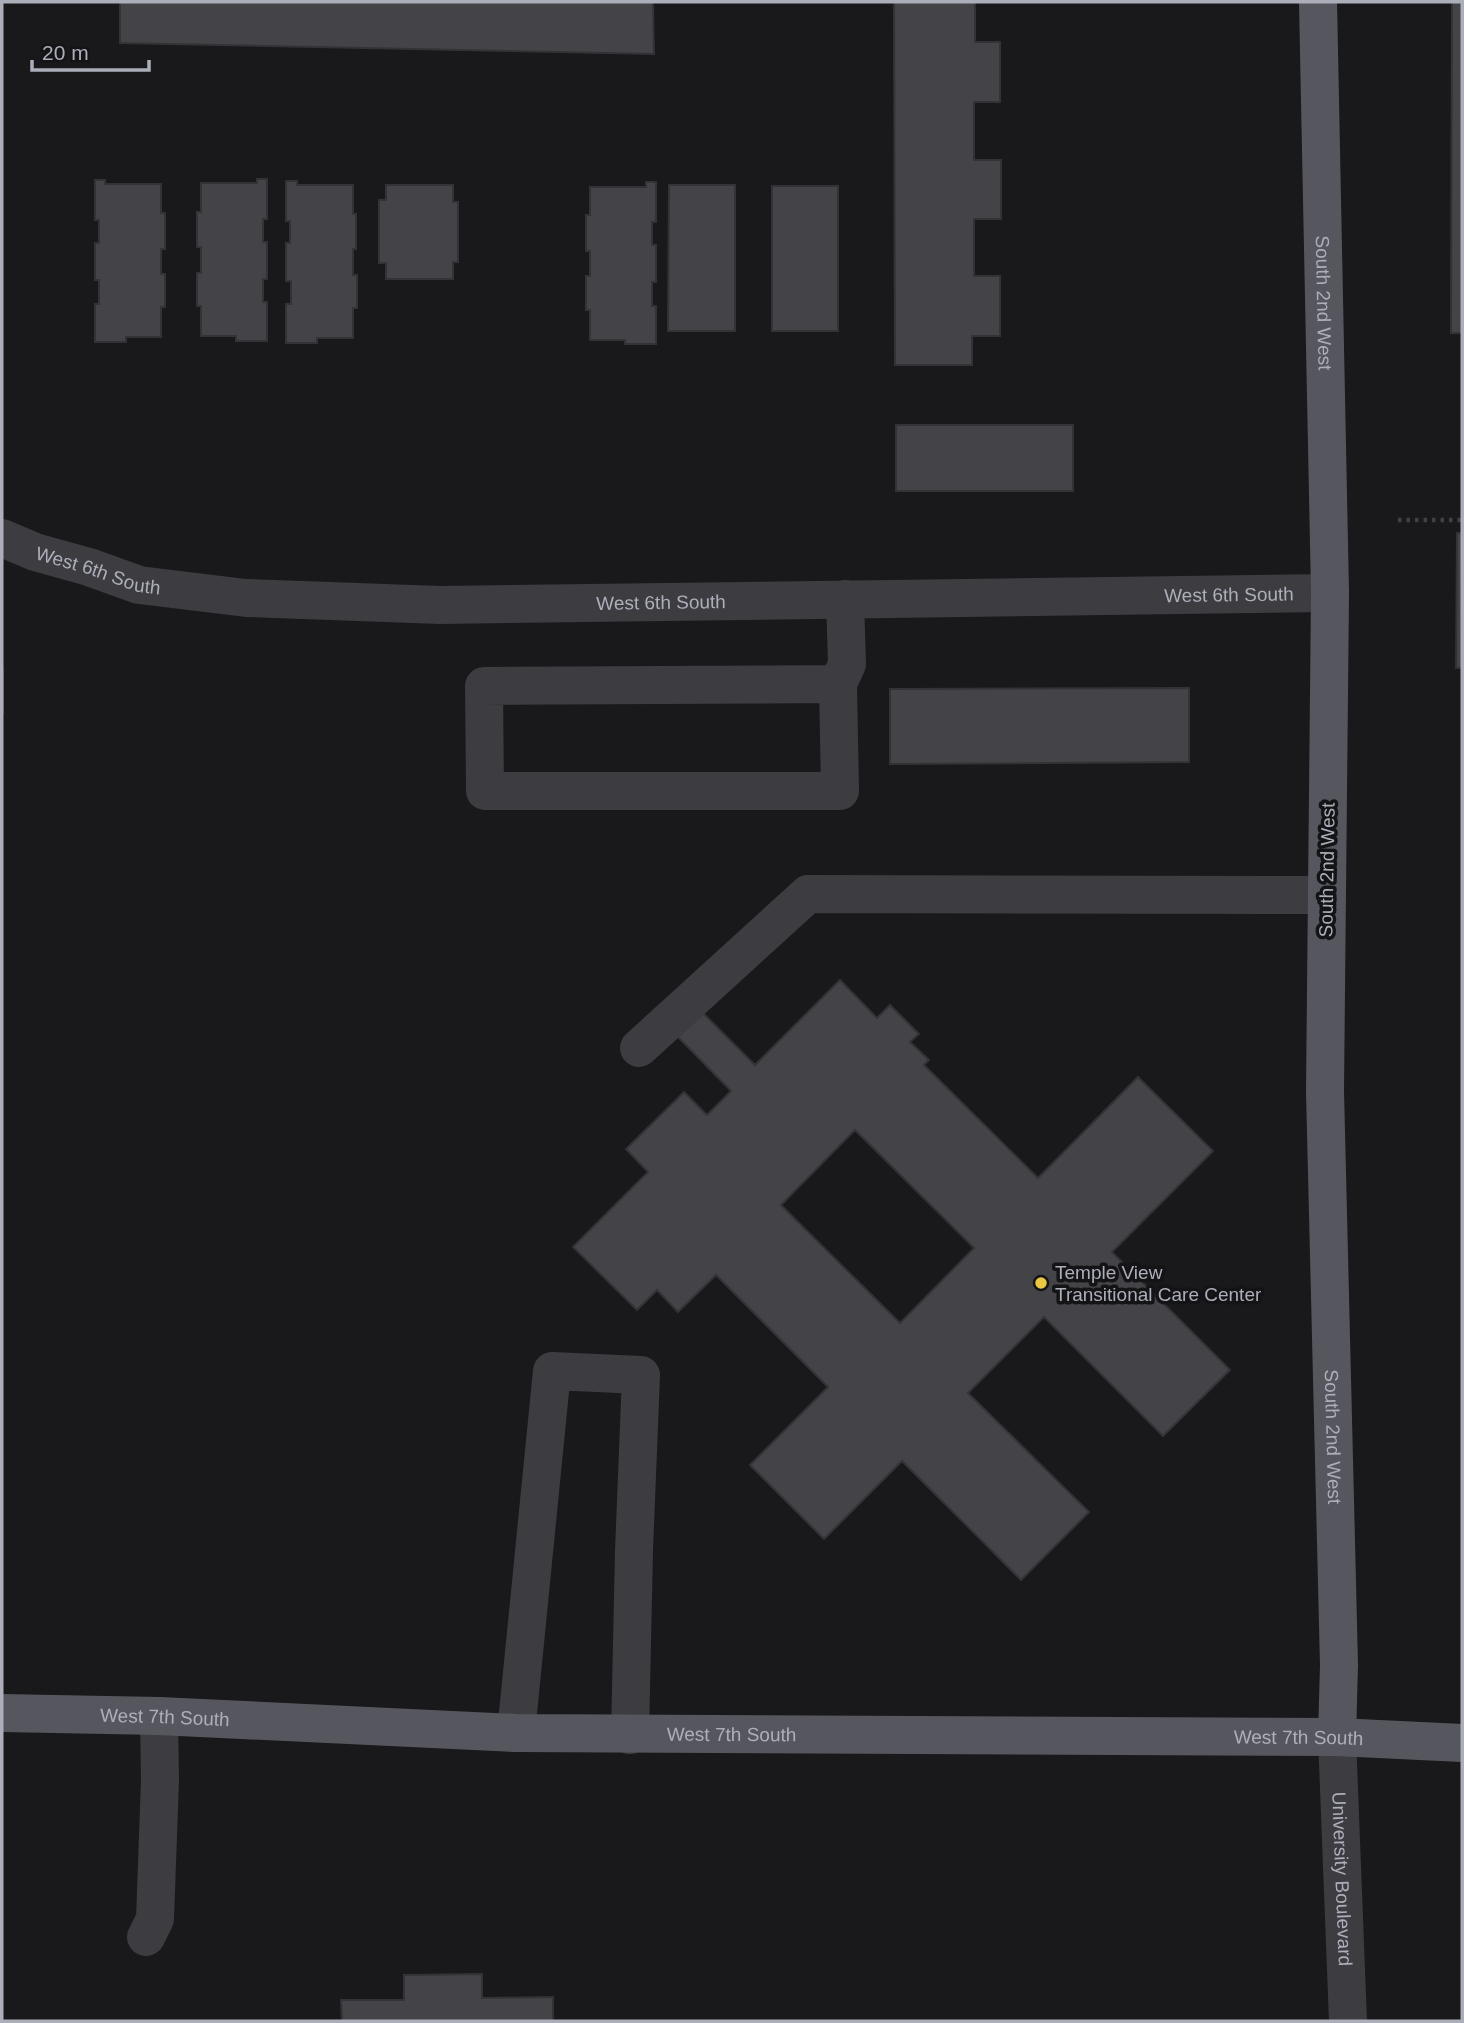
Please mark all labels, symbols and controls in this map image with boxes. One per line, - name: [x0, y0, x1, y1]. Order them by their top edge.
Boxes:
- scale bar: [32, 28, 149, 72]
- text: 20 m: [42, 41, 89, 64]
- street label: South 2nd West: [1312, 235, 1336, 371]
- street label: West 6th South: [33, 542, 162, 598]
- street label: West 6th South: [1164, 583, 1294, 606]
- street label: West 6th South: [596, 591, 726, 613]
- street label: South 2nd West: [1315, 802, 1339, 938]
- place label: Temple View Transitional Care Center: [1055, 1262, 1262, 1305]
- marker: Temple View Transitional Care Center: [1033, 1275, 1049, 1291]
- street label: South 2nd West: [1321, 1369, 1346, 1505]
- street label: West 7th South: [100, 1704, 230, 1730]
- street label: West 7th South: [667, 1723, 796, 1745]
- street label: West 7th South: [1234, 1726, 1364, 1749]
- street label: University Boulevard: [1329, 1791, 1356, 1966]

